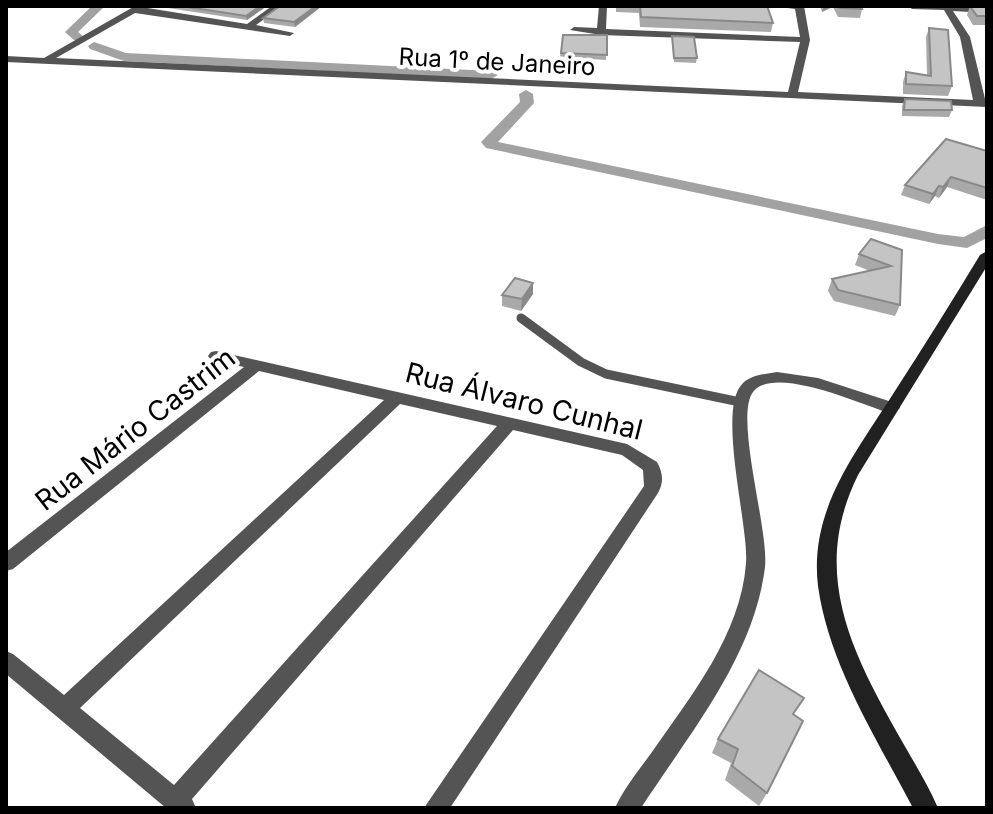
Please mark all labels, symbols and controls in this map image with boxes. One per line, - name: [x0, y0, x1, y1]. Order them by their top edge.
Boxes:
- street label: Rua 1º de Janeiro: [398, 42, 596, 81]
- street label: Rua Mário Castrim: [28, 340, 242, 518]
- street label: Rua Álvaro Cunhal: [402, 354, 646, 447]

